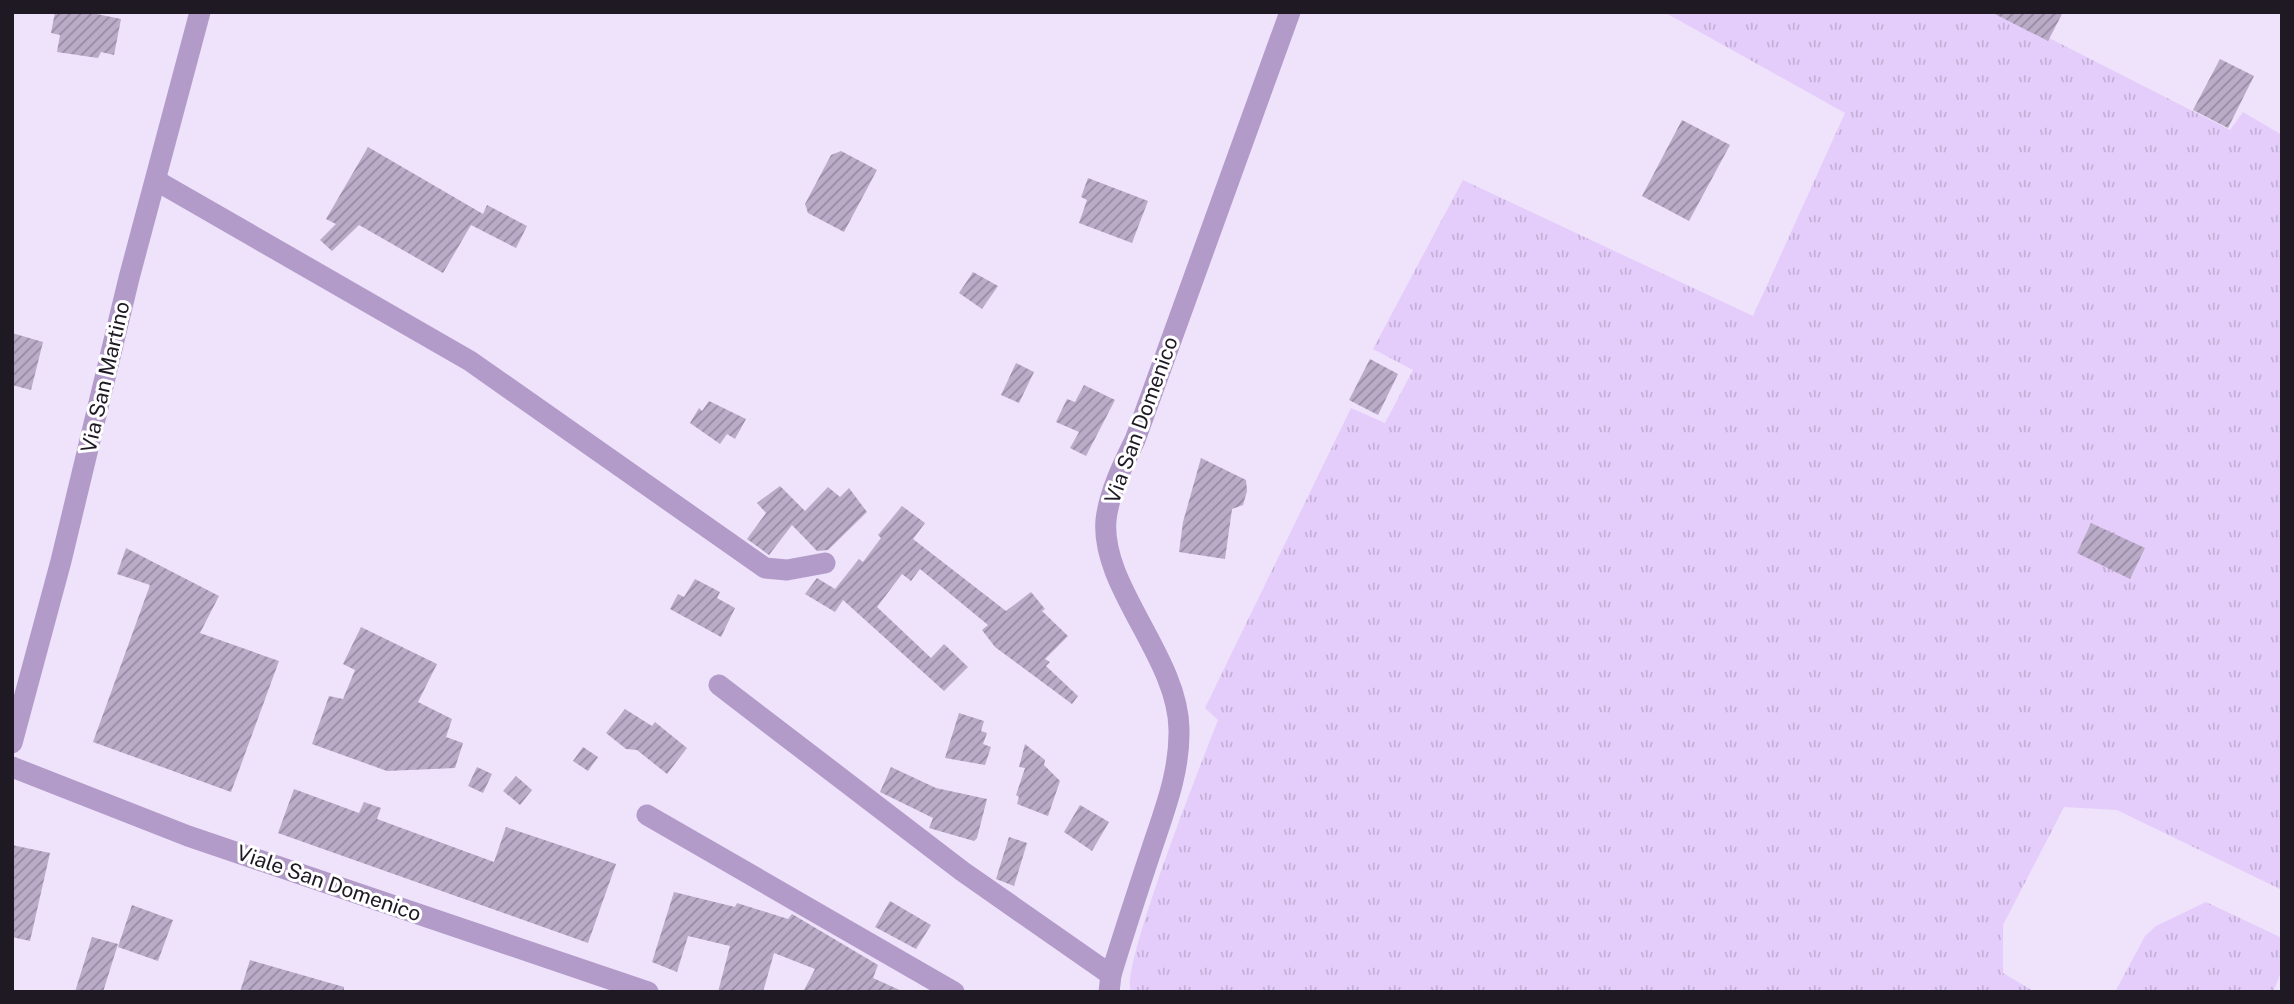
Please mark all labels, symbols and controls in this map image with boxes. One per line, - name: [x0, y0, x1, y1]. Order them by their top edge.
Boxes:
- street label: Via San Martino: [75, 299, 135, 455]
- street label: Via San Domenico: [1099, 333, 1183, 507]
- street label: Viale San Domenico: [233, 840, 425, 926]

